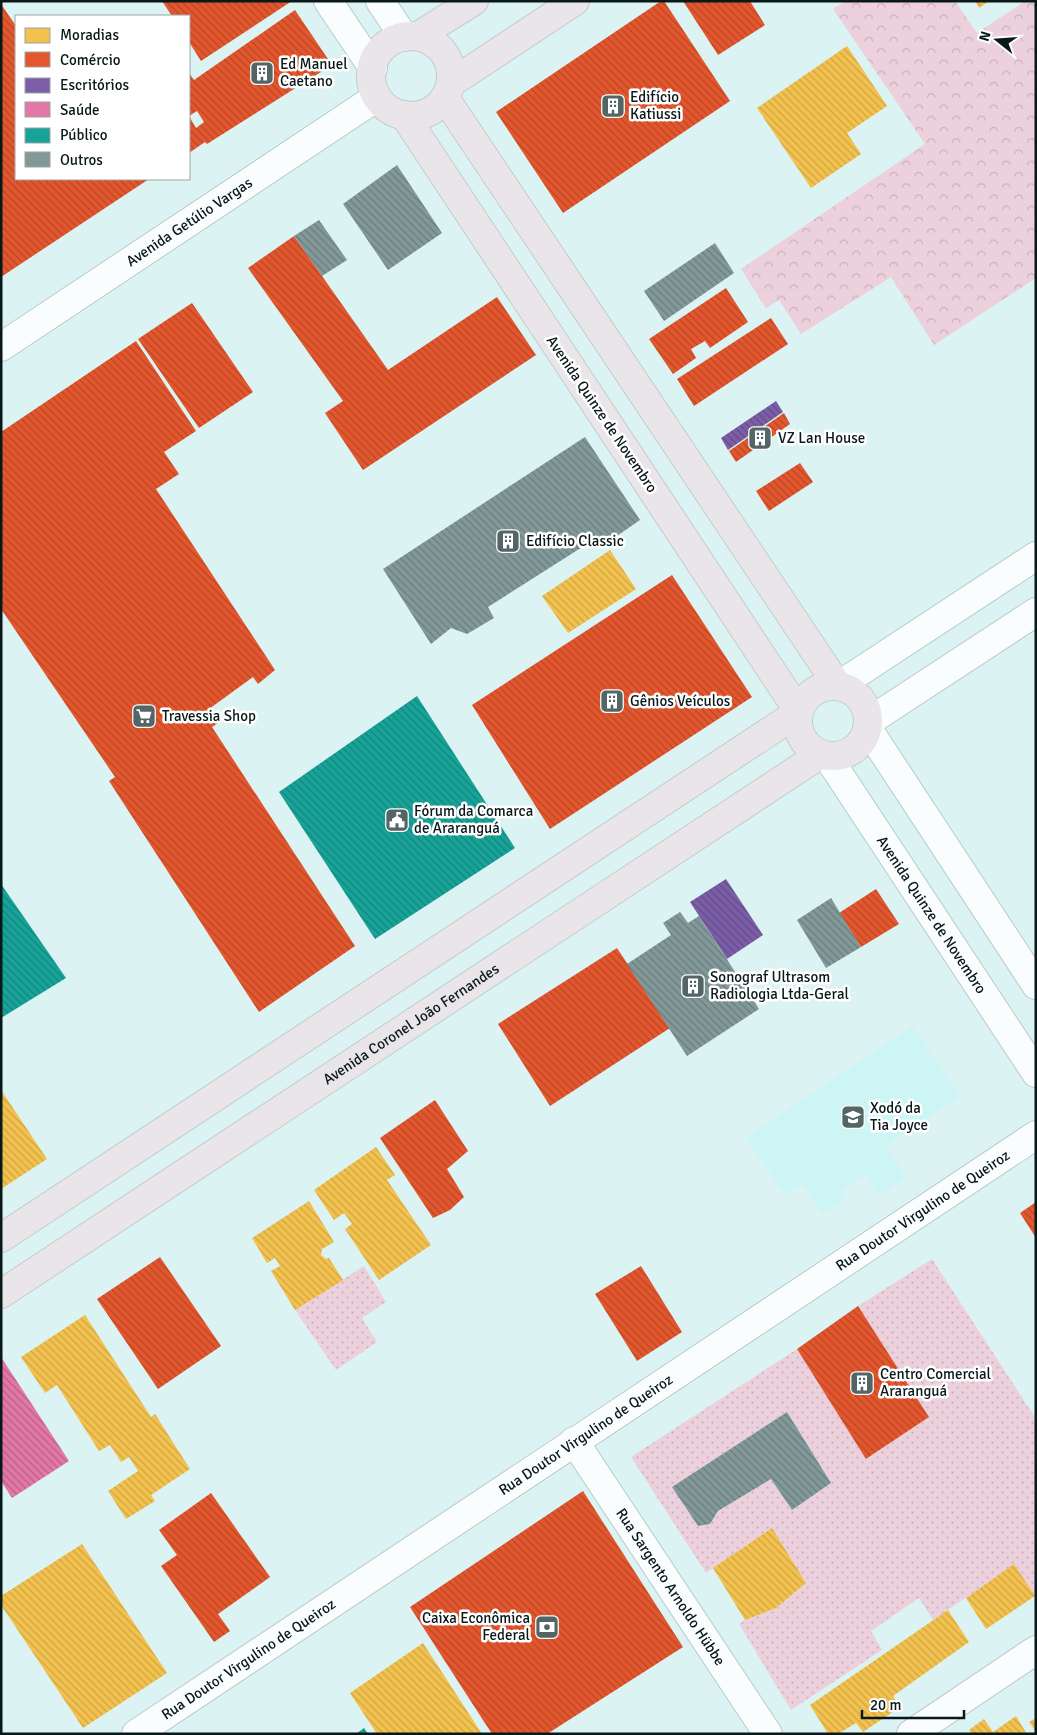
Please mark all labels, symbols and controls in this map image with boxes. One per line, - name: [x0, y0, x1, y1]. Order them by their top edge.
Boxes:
- legend: [15, 15, 190, 180]
- north arrow: [972, 15, 1022, 65]
- text: Moradias: [60, 26, 119, 44]
- text: N: [975, 29, 995, 43]
- text: Comércio: [60, 51, 121, 69]
- place label: Ed Manuel Caetano: [280, 55, 348, 90]
- building icon: Ed Manuel Caetano: [249, 60, 275, 86]
- text: Escritórios: [60, 76, 129, 94]
- place label: Edifício Katiussi: [630, 88, 681, 123]
- building icon: Edifício Katiussi: [600, 93, 626, 119]
- text: Saúde: [60, 101, 100, 119]
- text: Público: [60, 126, 108, 144]
- text: Outros: [60, 151, 103, 169]
- street label: Avenida Getúlio Vargas: [123, 173, 256, 270]
- street label: Avenida Quinze de Novembro: [543, 332, 661, 496]
- building icon: VZ Lan House: [747, 425, 773, 451]
- place label: VZ Lan House: [778, 429, 865, 447]
- building icon: Edifício Classic: [495, 528, 521, 554]
- place label: Edifício Classic: [526, 532, 624, 550]
- building icon: Gênios Veículos: [599, 688, 625, 714]
- place label: Gênios Veículos: [630, 692, 731, 710]
- supermarket icon: Travessia Shop: [131, 703, 157, 729]
- place label: Travessia Shop: [162, 707, 256, 725]
- place label: Fórum da Comarca de Araranguá: [414, 802, 533, 837]
- public building icon: Fórum da Comarca de Araranguá: [384, 807, 410, 833]
- street label: Avenida Quinze de Novembro: [873, 832, 990, 997]
- street label: Avenida Coronel João Fernandes: [320, 959, 503, 1088]
- place label: Sonograf Ultrasom Radiologia Ltda-Geral: [710, 968, 849, 1003]
- building icon: Sonograf Ultrasom Radiologia Ltda-Geral: [680, 973, 706, 999]
- place label: Xodó da Tia Joyce: [870, 1099, 928, 1134]
- school or university icon: Xodó da Tia Joyce: [840, 1104, 866, 1130]
- street label: Rua Doutor Virgulino de Queiroz: [832, 1146, 1013, 1275]
- place label: Centro Comercial Araranguá: [880, 1365, 991, 1400]
- street label: Rua Doutor Virgulino de Queiroz: [495, 1370, 676, 1499]
- building icon: Centro Comercial Araranguá: [849, 1370, 875, 1396]
- street label: Rua Sargento Arnoldo Hübbe: [612, 1505, 729, 1669]
- street label: Rua Doutor Virgulino de Queiroz: [158, 1595, 339, 1724]
- place label: Caixa Econômica Federal: [422, 1609, 530, 1644]
- bank icon: Caixa Econômica Federal: [534, 1614, 560, 1640]
- scale bar: [862, 1688, 964, 1720]
- text: 20 m: [870, 1696, 901, 1714]

